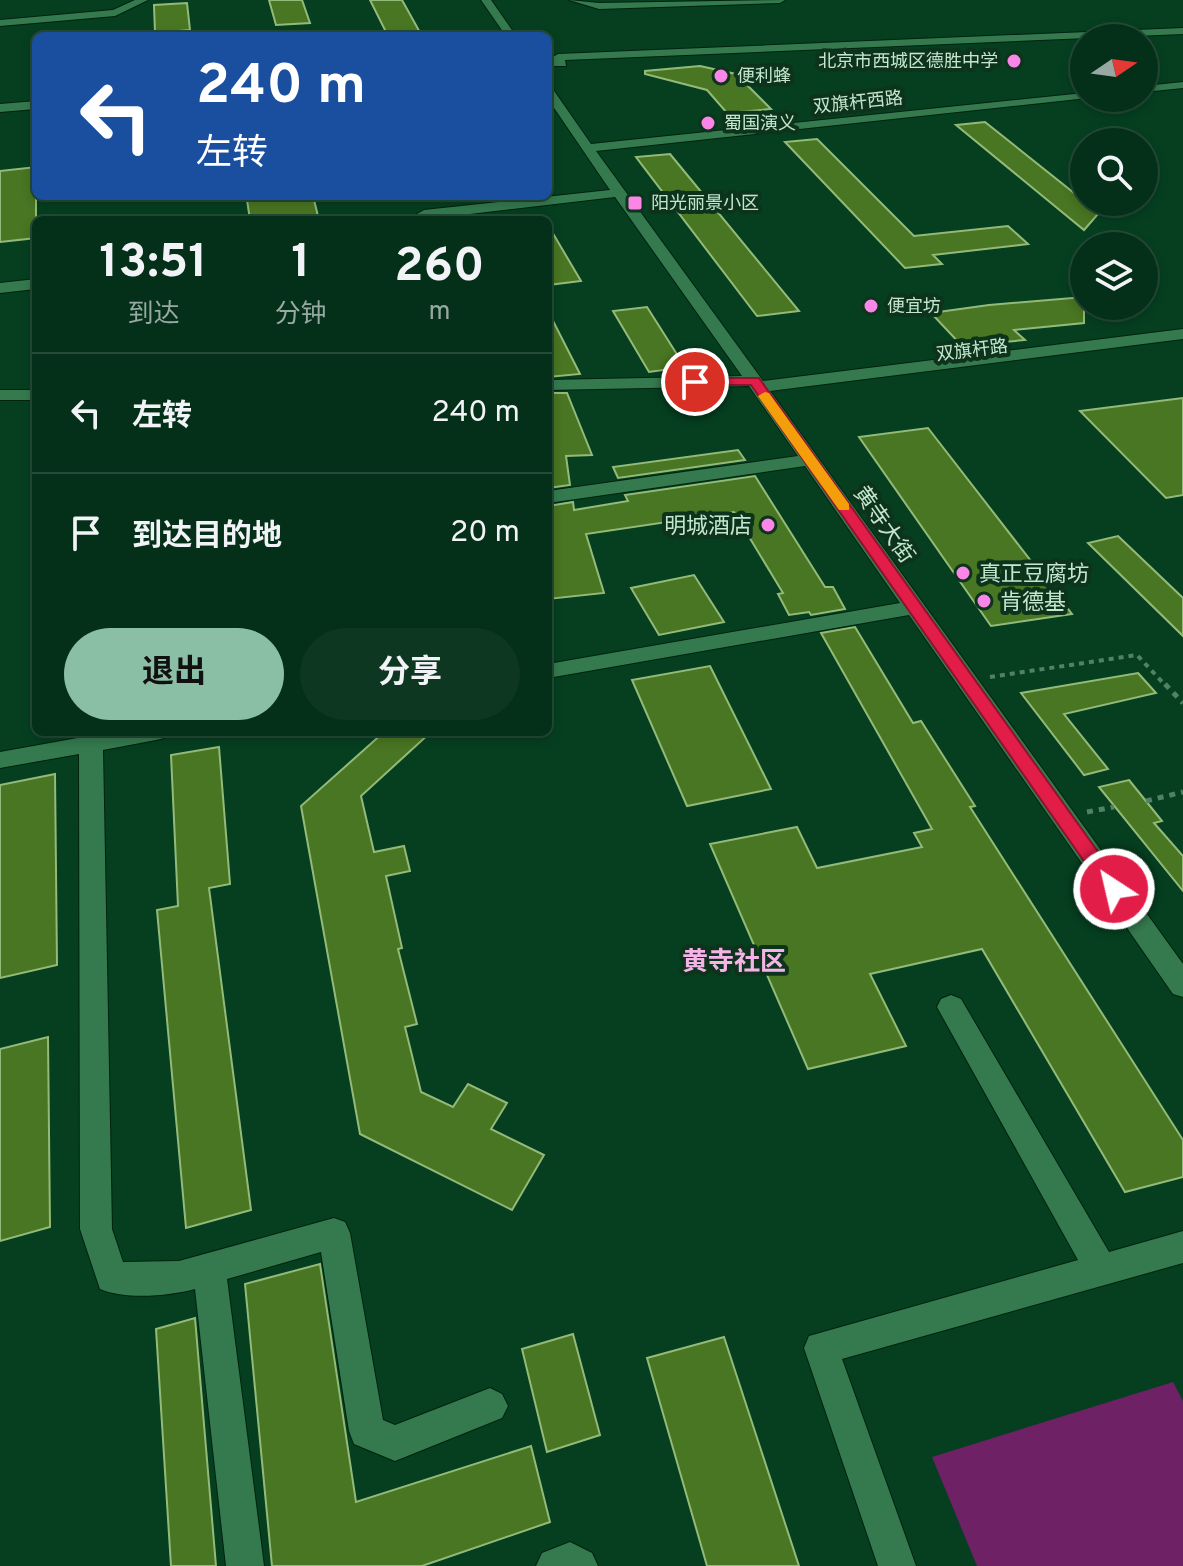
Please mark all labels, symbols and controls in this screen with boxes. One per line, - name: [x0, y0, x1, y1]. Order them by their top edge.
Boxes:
- north arrow: [1070, 24, 1158, 112]
- map controls: [1070, 24, 1158, 320]
- place label: 北京市西城区德胜中学: [818, 51, 998, 74]
- marker: 北京市西城区德胜中学: [1005, 52, 1023, 70]
- text: 240 m: [196, 53, 366, 123]
- icon: left: [64, 64, 168, 168]
- place label: 便利蜂: [737, 66, 791, 89]
- marker: 便利蜂: [712, 67, 730, 85]
- street label: 双旗杆西路: [812, 87, 904, 120]
- place label: 蜀国演义: [724, 113, 796, 136]
- marker: 蜀国演义: [699, 114, 717, 132]
- button: search: [1070, 128, 1158, 216]
- text: 左转: [196, 132, 268, 178]
- place label: 阳光丽景小区: [651, 193, 759, 216]
- marker: 阳光丽景小区: [626, 194, 644, 212]
- button: layers: [1070, 232, 1158, 320]
- text: 13:51: [99, 234, 208, 294]
- text: 1: [291, 234, 310, 294]
- text: 260: [394, 238, 485, 298]
- text: m: [428, 296, 450, 329]
- place label: 便宜坊: [887, 296, 941, 319]
- marker: 便宜坊: [862, 297, 880, 315]
- text: 到达: [127, 299, 179, 332]
- text: 分钟: [275, 299, 327, 332]
- street label: 双旗杆路: [935, 336, 1009, 367]
- pin: [661, 348, 729, 416]
- icon: arrive: [673, 360, 717, 404]
- icon: left: [64, 391, 108, 435]
- text: 240 m: [432, 395, 520, 432]
- text: 左转: [132, 399, 192, 436]
- street label: 黄寺大街: [847, 482, 919, 569]
- icon: arrive: [64, 511, 108, 555]
- place label: 明城酒店: [664, 514, 752, 541]
- text: 20 m: [450, 515, 520, 552]
- marker: 明城酒店: [759, 516, 777, 534]
- text: 到达目的地: [132, 519, 282, 556]
- place label: 真正豆腐坊: [979, 562, 1089, 589]
- marker: 真正豆腐坊: [954, 564, 972, 582]
- place label: 肯德基: [1000, 590, 1066, 617]
- marker: 肯德基: [975, 592, 993, 610]
- button: 退出: [64, 628, 284, 720]
- button: 分享: [300, 628, 520, 720]
- position arrow: [1072, 847, 1156, 931]
- district label: 黄寺社区: [682, 947, 786, 980]

